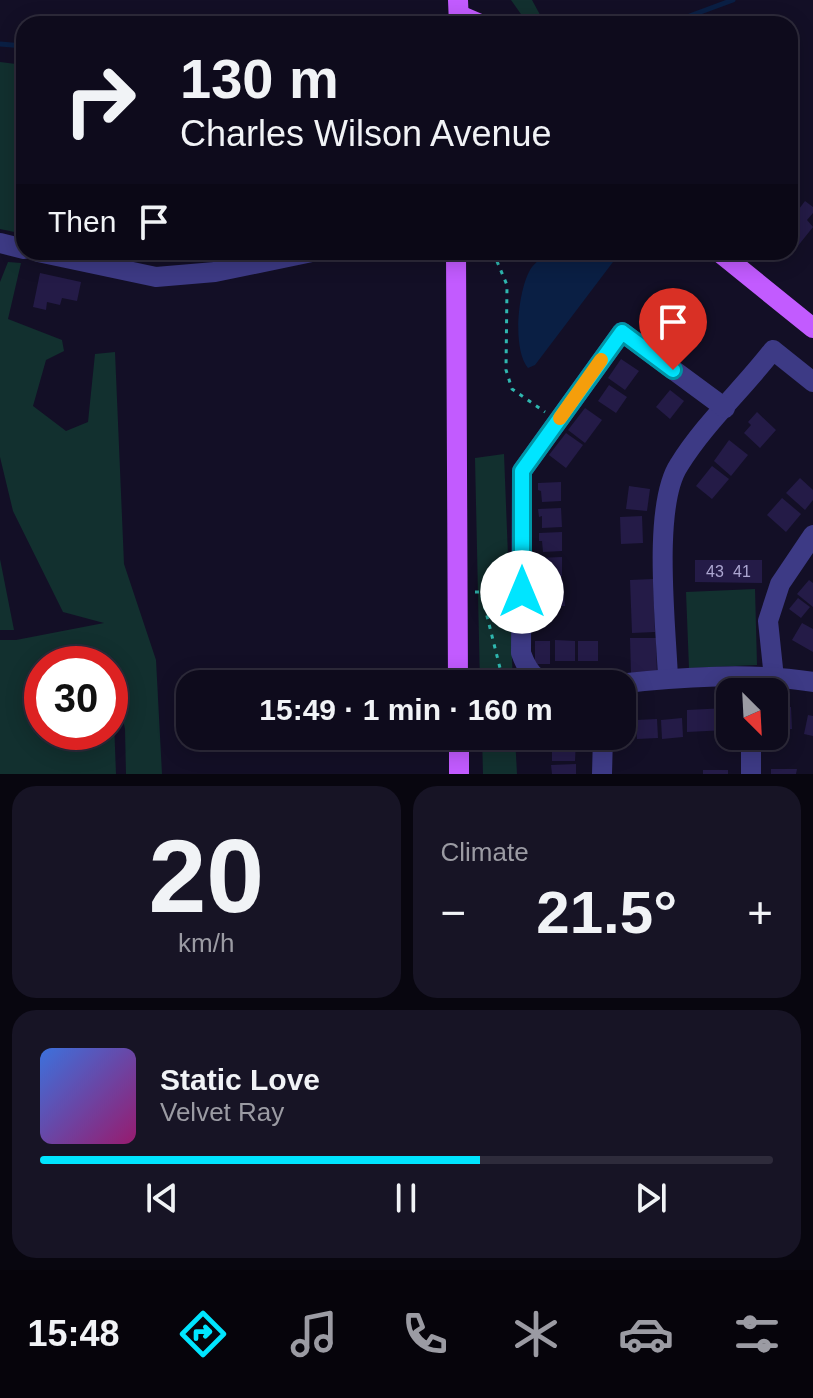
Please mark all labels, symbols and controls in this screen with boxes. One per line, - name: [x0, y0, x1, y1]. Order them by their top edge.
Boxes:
- text: 130 m: [180, 47, 339, 110]
- icon: right: [48, 48, 152, 152]
- text: Charles Wilson Avenue: [180, 113, 552, 154]
- icon: arrive: [132, 200, 176, 244]
- text: Then: [48, 205, 116, 238]
- pin: [639, 288, 707, 370]
- icon: arrive: [651, 300, 695, 344]
- position arrow: [480, 550, 564, 634]
- house number: 43: [706, 563, 724, 580]
- house number: 41: [733, 563, 751, 580]
- speed limit sign: 30: [24, 646, 128, 750]
- north arrow: [716, 678, 788, 750]
- map controls: [716, 678, 788, 750]
- text: 15:49 · 1 min · 160 m: [259, 693, 553, 726]
- text: 20: [148, 818, 264, 934]
- text: Climate: [441, 837, 529, 867]
- text: 21.5°: [536, 879, 677, 946]
- text: −: [441, 888, 466, 937]
- text: +: [747, 888, 773, 937]
- text: km/h: [178, 928, 234, 958]
- text: Static Love: [160, 1063, 320, 1096]
- text: Velvet Ray: [160, 1097, 284, 1127]
- icon: previous: [140, 1176, 184, 1220]
- icon: pause: [384, 1176, 428, 1220]
- icon: next: [629, 1176, 673, 1220]
- icon: directions: [175, 1306, 231, 1362]
- icon: music: [286, 1306, 342, 1362]
- icon: phone: [397, 1306, 453, 1362]
- icon: climate: [508, 1306, 564, 1362]
- icon: car: [618, 1306, 674, 1362]
- icon: filters: [729, 1306, 785, 1362]
- text: 15:48: [27, 1313, 120, 1354]

